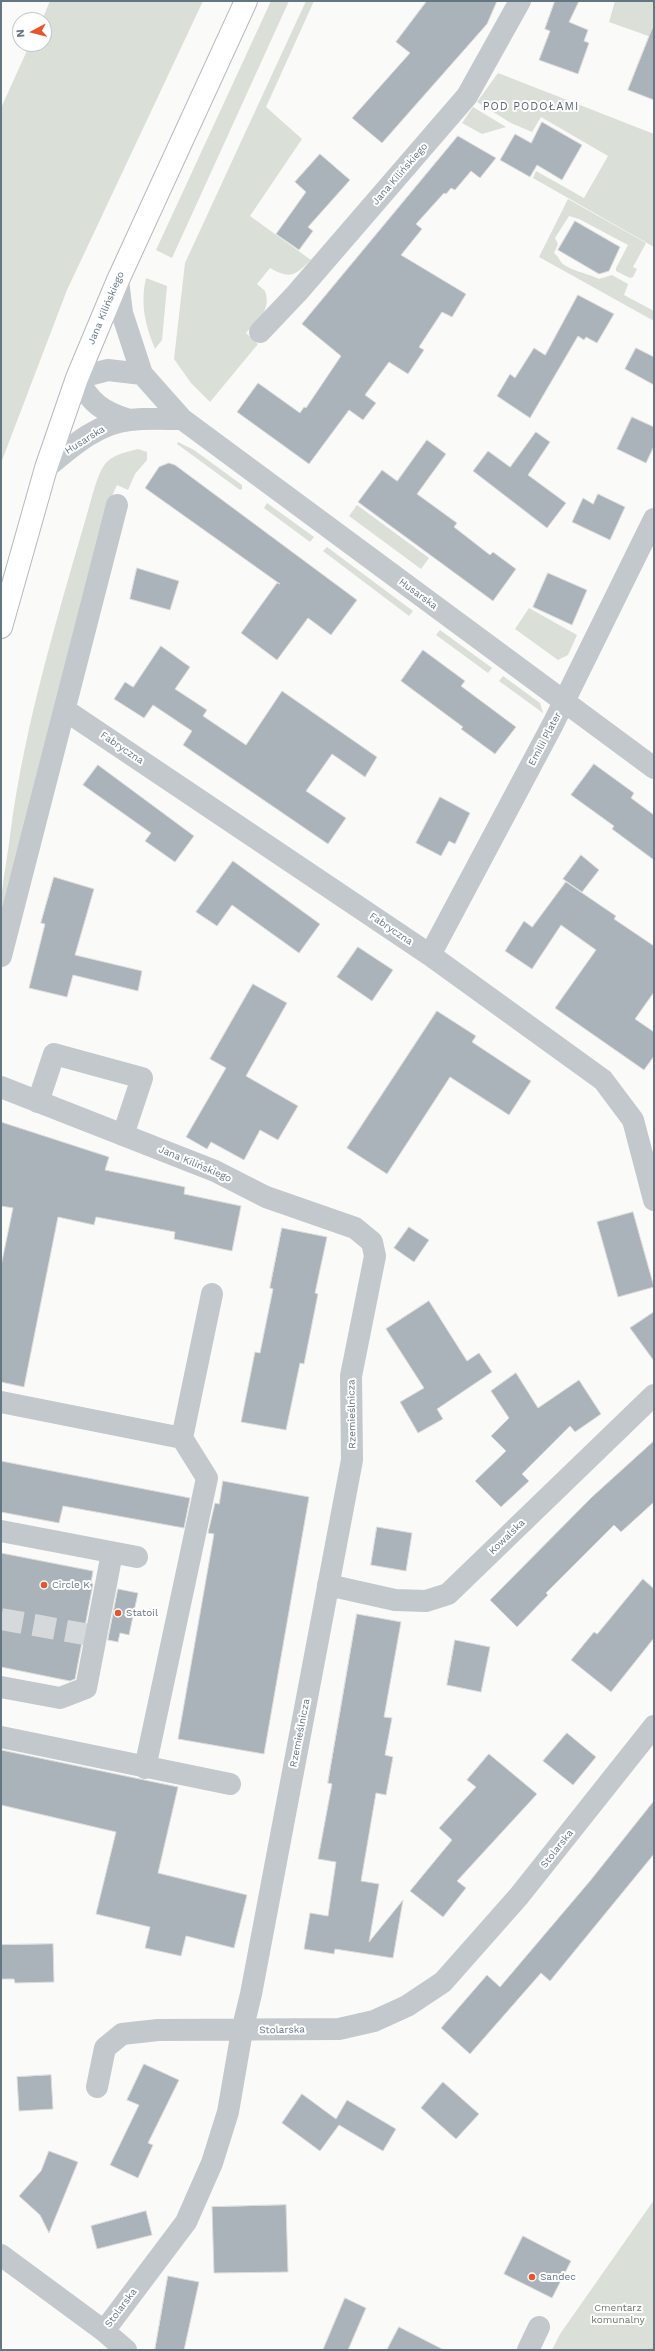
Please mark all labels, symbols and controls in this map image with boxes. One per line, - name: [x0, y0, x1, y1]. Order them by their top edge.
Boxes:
- north arrow: [12, 12, 52, 52]
- text: N: [14, 29, 28, 38]
- district label: POD PODOŁAMI: [483, 100, 579, 114]
- street label: Jana Kilińskiego: [370, 141, 430, 207]
- street label: Jana Kilińskiego: [85, 270, 127, 346]
- street label: Husarska: [63, 423, 107, 457]
- street label: Husarska: [396, 576, 440, 612]
- street label: Emilii Plater: [526, 710, 564, 768]
- street label: Fabryczna: [98, 729, 146, 767]
- street label: Fabryczna: [367, 910, 415, 948]
- street label: Jana Kilińskiego: [157, 1143, 233, 1185]
- street label: Rzemieślnicza: [345, 1379, 359, 1449]
- street label: Kowalska: [486, 1517, 528, 1557]
- place label: Circle K: [52, 1579, 90, 1591]
- marker: Circle K: [39, 1580, 49, 1590]
- place label: Statoil: [126, 1607, 158, 1619]
- marker: Statoil: [113, 1608, 123, 1618]
- street label: Rzemieślnicza: [287, 1698, 313, 1768]
- street label: Stolarska: [538, 1827, 576, 1871]
- street label: Stolarska: [259, 2024, 305, 2036]
- place label: Sandec: [540, 2271, 576, 2283]
- marker: Sandec: [527, 2272, 537, 2282]
- street label: Stolarska: [102, 2286, 140, 2330]
- park label: Cmentarz komunalny: [591, 2302, 645, 2326]

